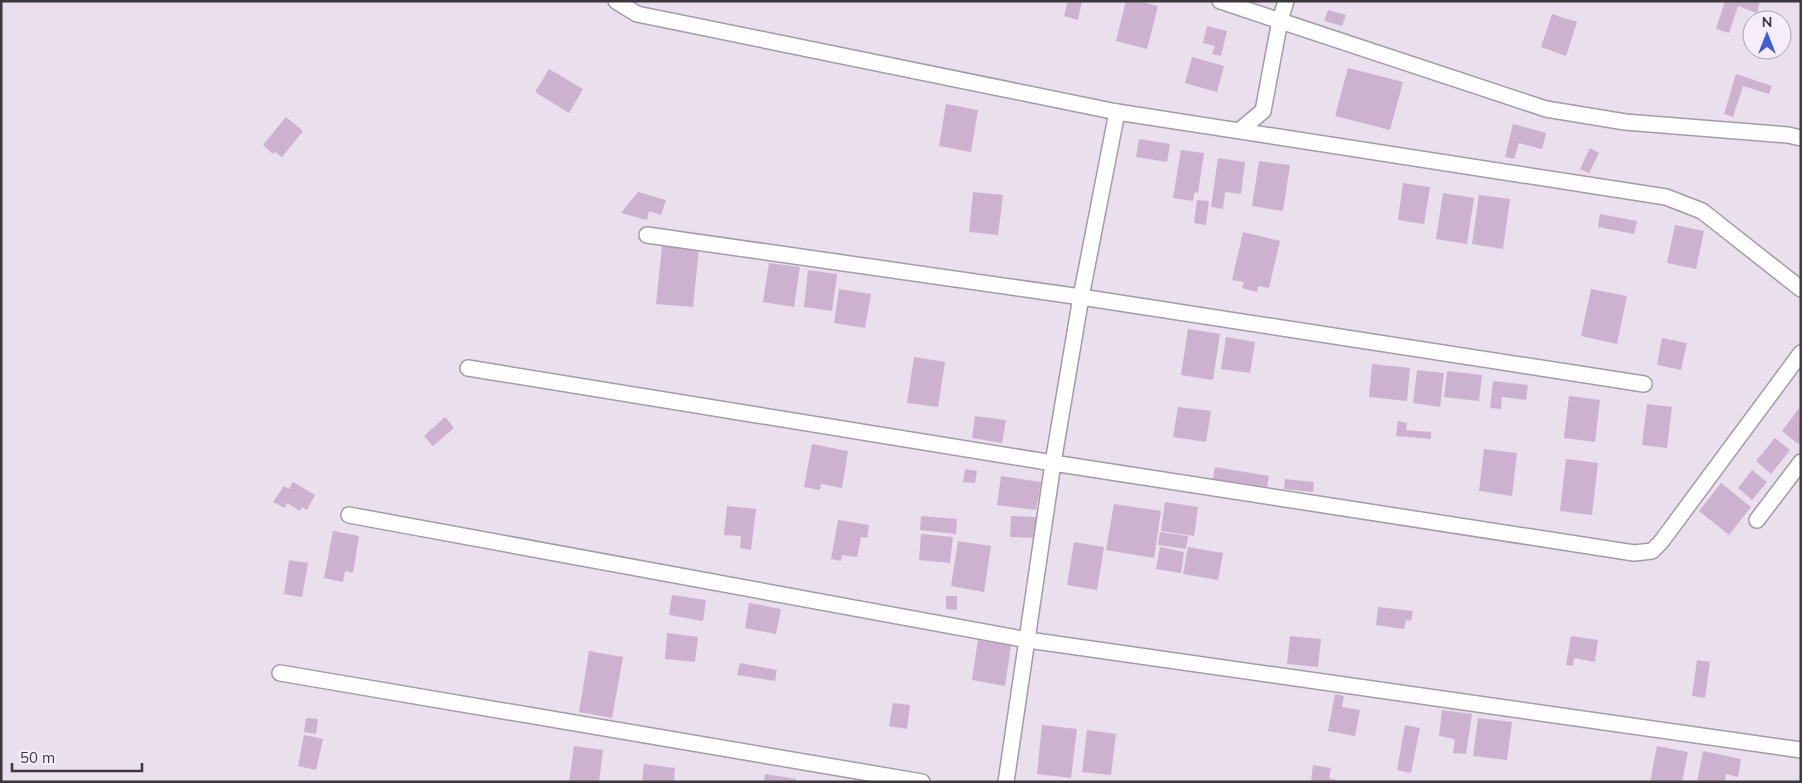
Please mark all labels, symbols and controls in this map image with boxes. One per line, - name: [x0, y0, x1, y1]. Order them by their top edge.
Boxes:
- north arrow: [1742, 10, 1792, 60]
- text: N: [1762, 13, 1772, 31]
- scale bar: [12, 740, 142, 772]
- text: 50 m: [20, 748, 55, 767]

